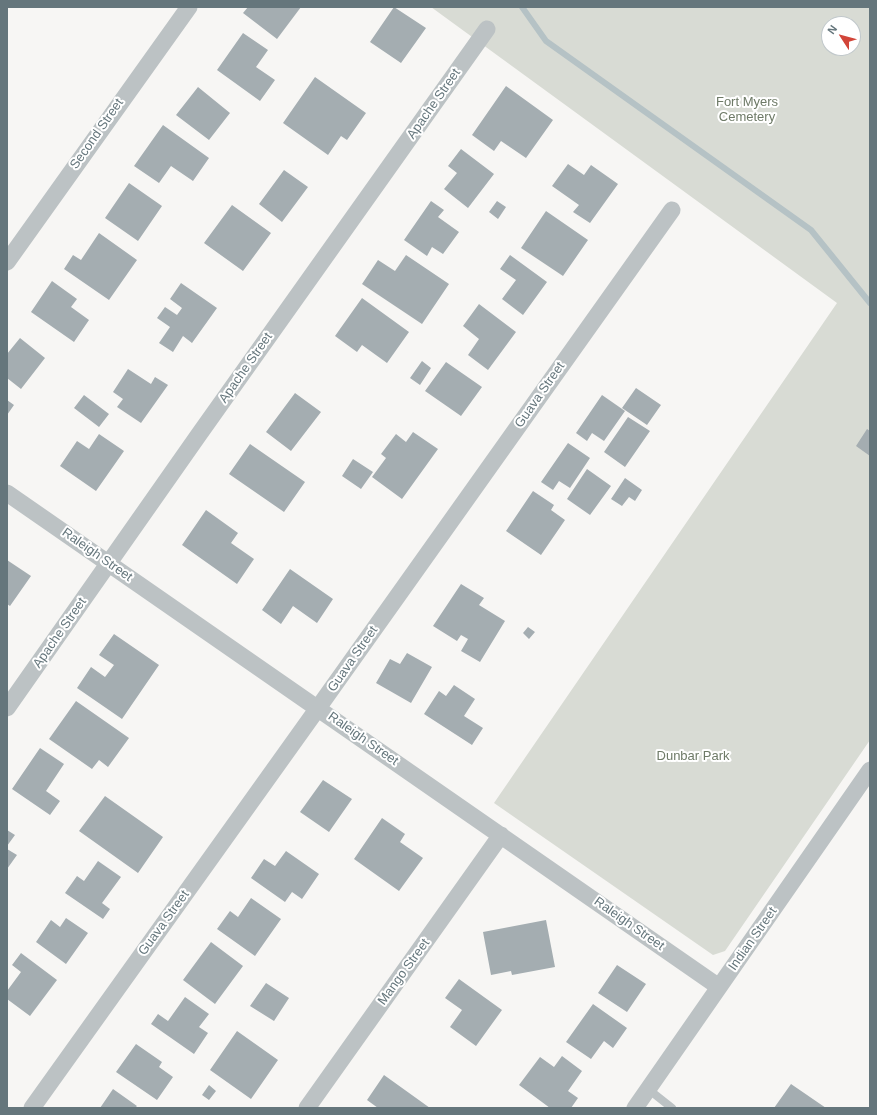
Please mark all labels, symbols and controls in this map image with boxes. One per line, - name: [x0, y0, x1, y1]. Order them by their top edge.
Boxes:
- north arrow: [821, 16, 861, 56]
- text: N: [825, 23, 839, 36]
- street label: Apache Street: [404, 66, 464, 142]
- park label: Fort Myers Cemetery: [716, 94, 778, 125]
- street label: Second Street: [67, 96, 127, 172]
- street label: Apache Street: [216, 330, 276, 406]
- street label: Guava Street: [512, 359, 568, 431]
- street label: Raleigh Street: [59, 525, 135, 585]
- street label: Apache Street: [30, 595, 90, 671]
- street label: Guava Street: [325, 623, 381, 695]
- street label: Raleigh Street: [325, 709, 401, 769]
- park label: Dunbar Park: [657, 748, 729, 764]
- street label: Guava Street: [135, 887, 193, 959]
- street label: Raleigh Street: [591, 894, 667, 954]
- street label: Indian Street: [725, 904, 781, 974]
- street label: Mango Street: [375, 936, 433, 1008]

